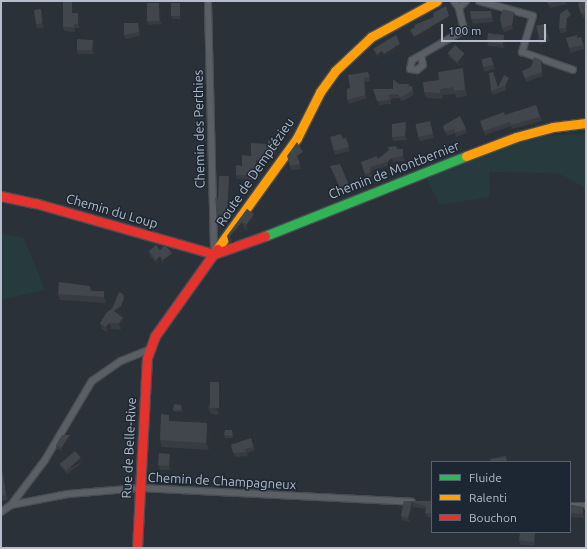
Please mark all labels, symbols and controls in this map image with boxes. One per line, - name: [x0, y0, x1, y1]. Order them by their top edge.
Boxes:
- scale bar: [443, 16, 548, 42]
- text: 100 m: [448, 24, 481, 37]
- street label: Chemin des Perthies: [190, 69, 208, 189]
- street label: Route de Demptézieu: [213, 115, 297, 229]
- street label: Chemin de Montbernier: [326, 138, 462, 202]
- street label: Chemin du Loup: [64, 190, 160, 232]
- street label: Rue de Belle-Rive: [119, 397, 139, 499]
- legend: [431, 461, 571, 533]
- street label: Chemin de Champagneux: [147, 469, 297, 493]
- text: Fluide: [469, 471, 502, 484]
- text: Ralenti: [469, 491, 507, 504]
- text: Bouchon: [469, 511, 517, 524]

